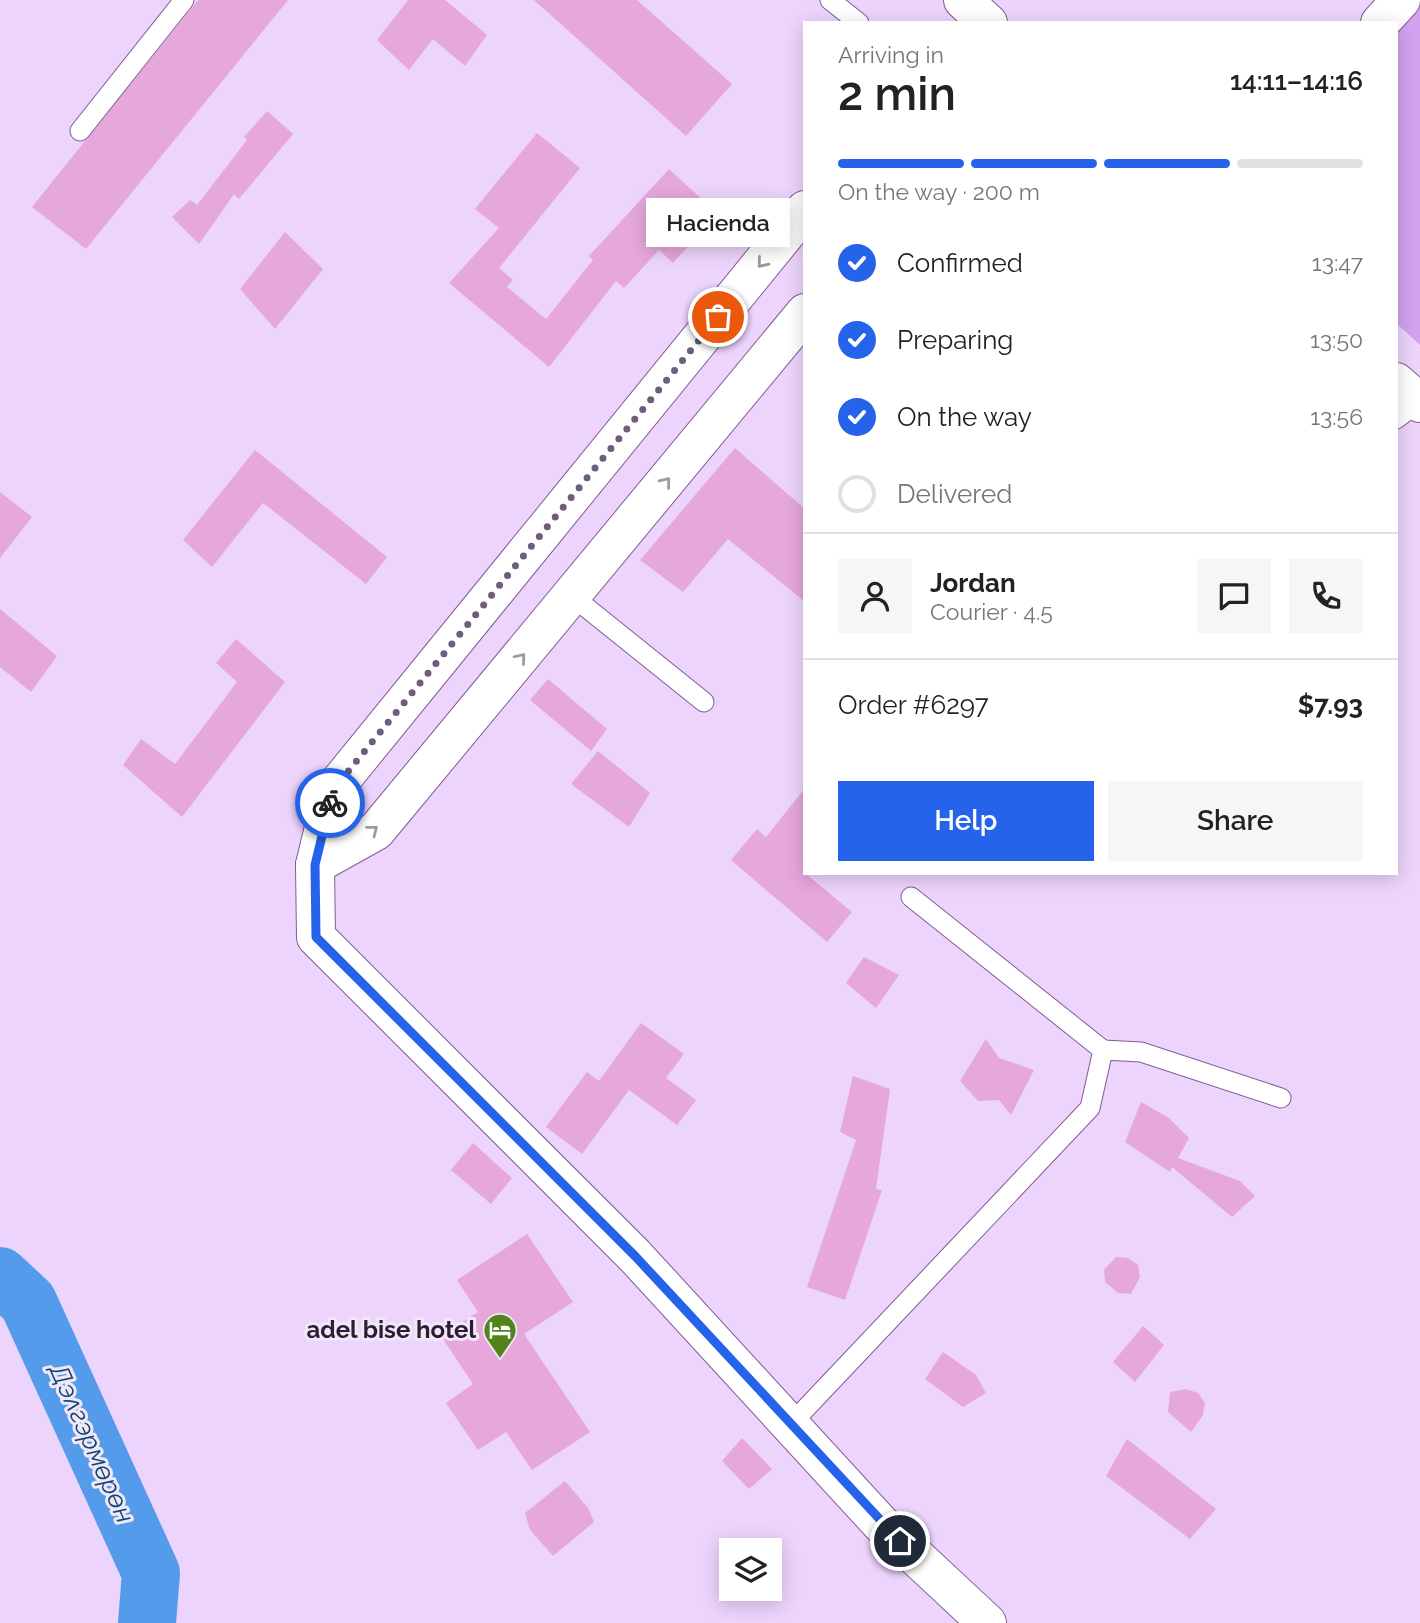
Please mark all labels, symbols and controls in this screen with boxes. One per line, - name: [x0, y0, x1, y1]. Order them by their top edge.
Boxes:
- text: Arriving in: [838, 41, 944, 68]
- text: 14:11–14:16: [1230, 66, 1363, 96]
- text: 2 min: [838, 67, 956, 121]
- text: On the way · 200 m: [838, 178, 1040, 205]
- callout: Hacienda: [646, 198, 790, 247]
- text: Hacienda: [666, 209, 770, 236]
- icon: check: [838, 244, 876, 282]
- text: Confirmed: [897, 248, 1023, 278]
- text: 13:47: [1312, 249, 1363, 276]
- one-way arrow: [758, 255, 770, 268]
- pin: [688, 287, 748, 347]
- icon: bag: [699, 298, 737, 336]
- icon: check: [838, 321, 876, 359]
- text: Preparing: [897, 325, 1013, 355]
- text: 13:50: [1310, 326, 1363, 353]
- icon: check: [838, 398, 876, 436]
- text: On the way: [897, 402, 1032, 432]
- text: 13:56: [1310, 403, 1363, 430]
- one-way arrow: [658, 478, 670, 491]
- text: Delivered: [897, 479, 1012, 509]
- button: person: [838, 559, 912, 633]
- button: chat: [1197, 559, 1271, 633]
- button: phone: [1289, 559, 1363, 633]
- text: Jordan: [930, 568, 1016, 598]
- text: Courier · 4.5: [930, 598, 1053, 625]
- one-way arrow: [513, 653, 525, 666]
- text: Order #6297: [838, 690, 989, 720]
- text: $7.93: [1298, 690, 1363, 720]
- courier: [295, 768, 365, 838]
- button: Help: [838, 781, 1094, 861]
- button: Share: [1108, 781, 1363, 861]
- icon: bike: [311, 784, 349, 822]
- one-way arrow: [366, 826, 378, 839]
- hotel icon: adel bise hotel: [481, 1311, 519, 1360]
- place label: adel bise hotel: [306, 1315, 476, 1344]
- water label: Дэлгэрмөрөн: [43, 1358, 140, 1527]
- pin: [870, 1511, 930, 1571]
- icon: home: [881, 1522, 919, 1560]
- map controls: [719, 1538, 782, 1601]
- button: layers: [719, 1538, 782, 1601]

